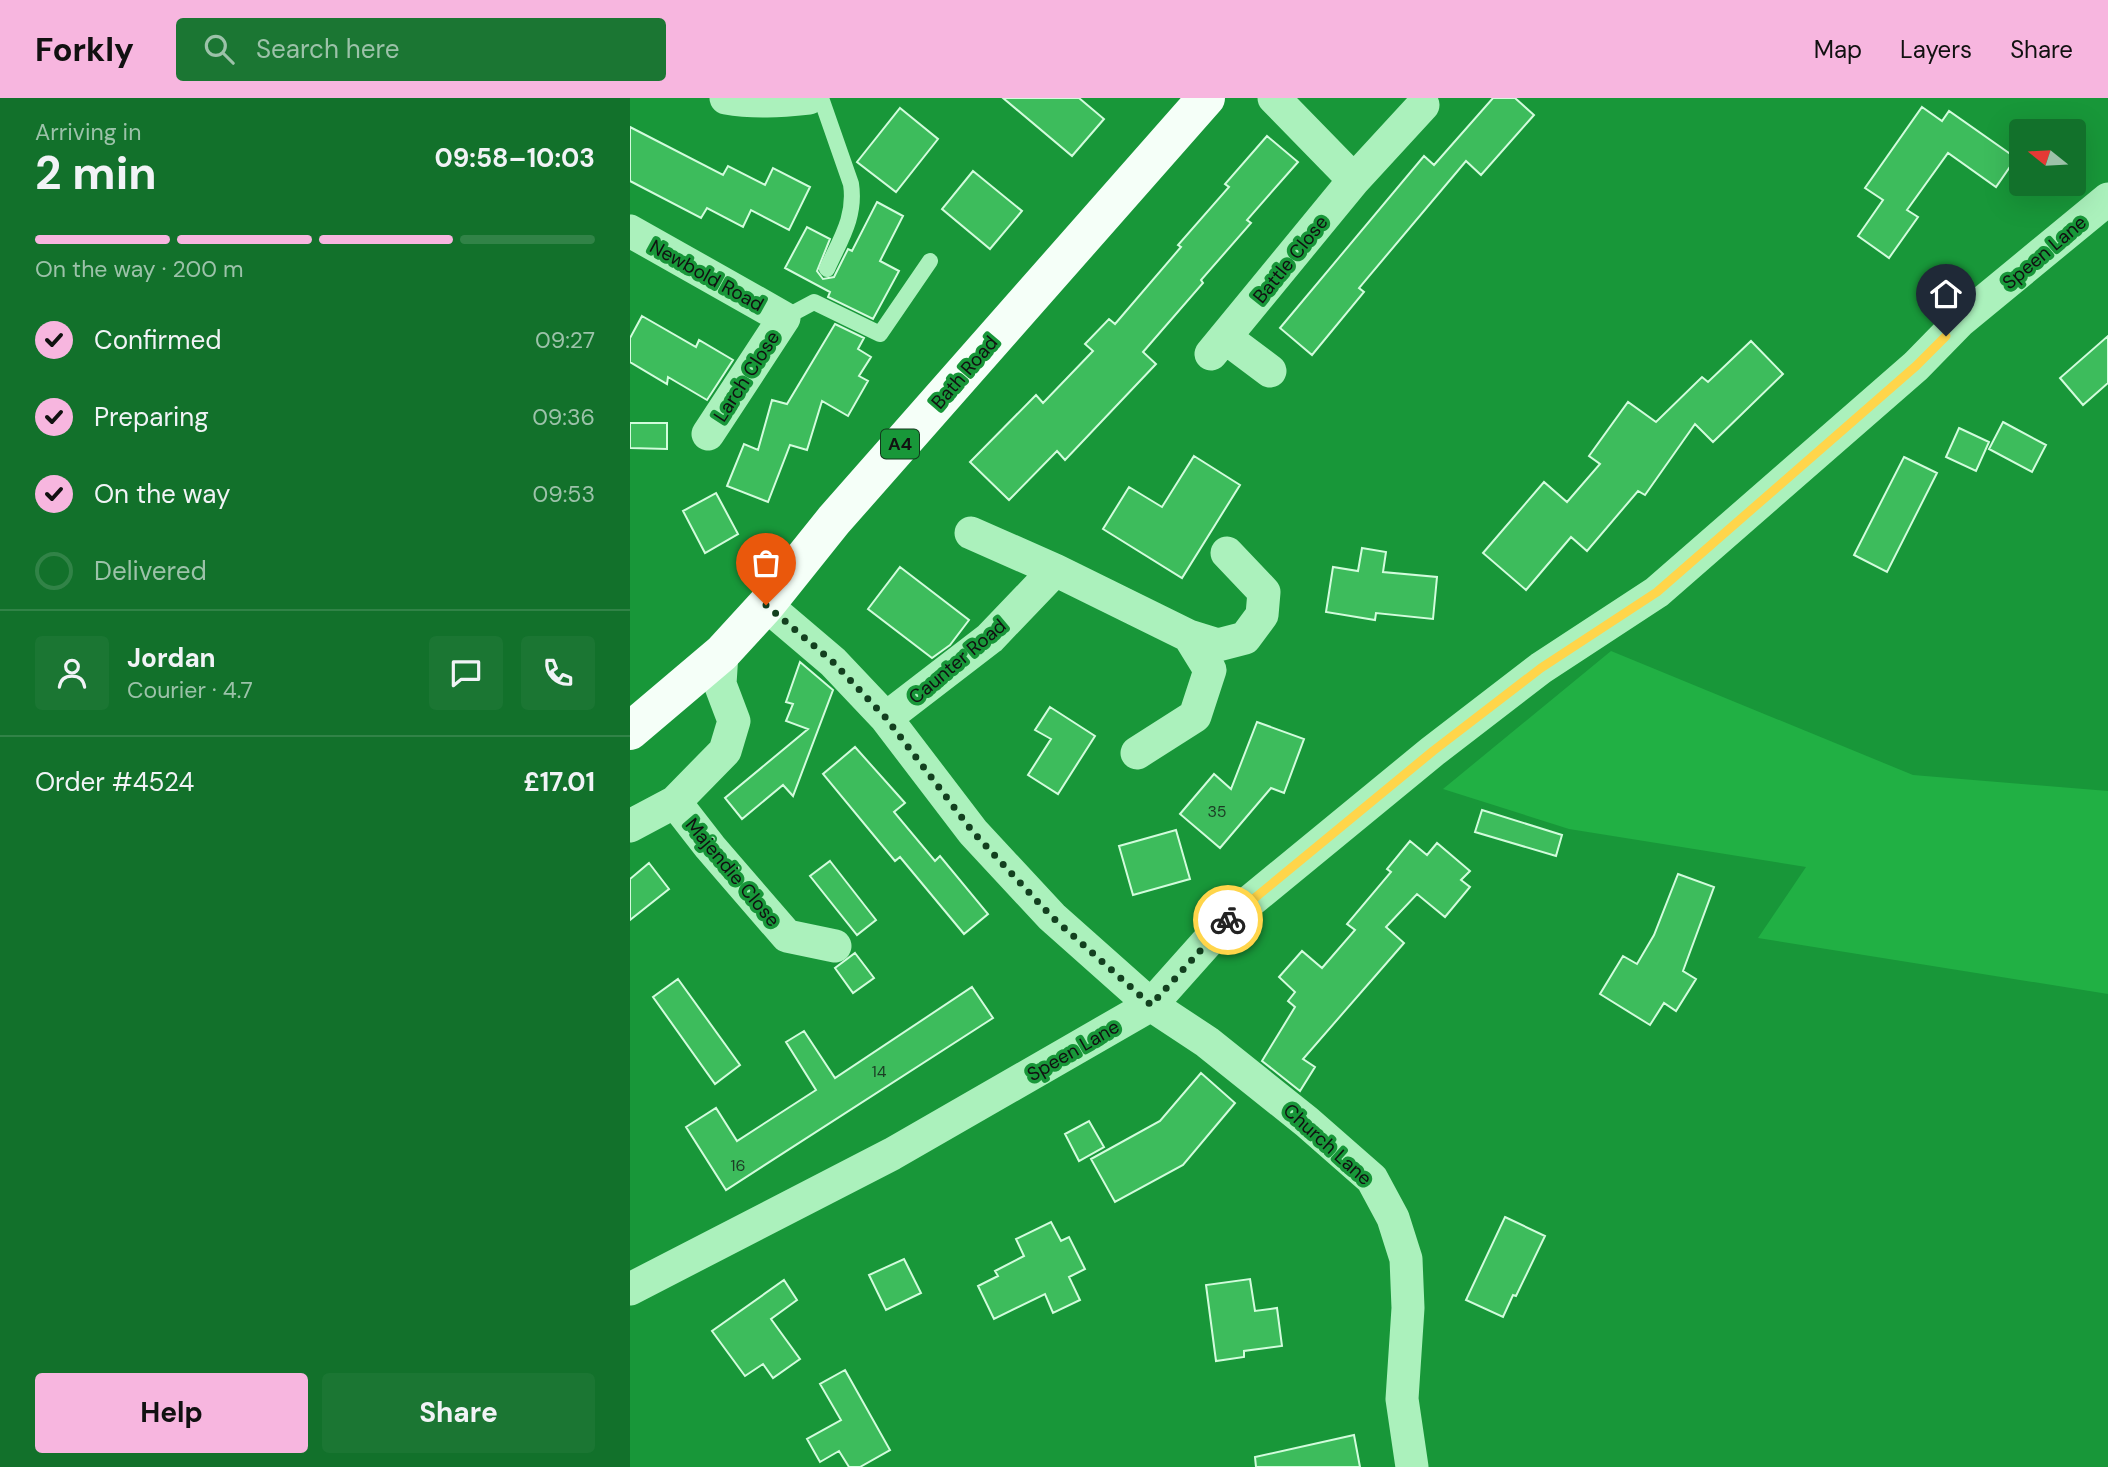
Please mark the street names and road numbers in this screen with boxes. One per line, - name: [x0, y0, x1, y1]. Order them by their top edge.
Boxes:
- street label: Battle Close: [1247, 210, 1333, 308]
- street label: Speen Lane: [1997, 210, 2092, 295]
- street label: Newbold Road: [645, 234, 768, 317]
- street label: Larch Close: [708, 326, 785, 426]
- street label: Bath Road: [926, 330, 1003, 414]
- road number: A4: [881, 430, 919, 458]
- street label: Caunter Road: [903, 613, 1011, 710]
- street label: Majendie Close: [680, 813, 785, 932]
- street label: Speen Lane: [1023, 1014, 1124, 1087]
- street label: Church Lane: [1278, 1098, 1377, 1191]

